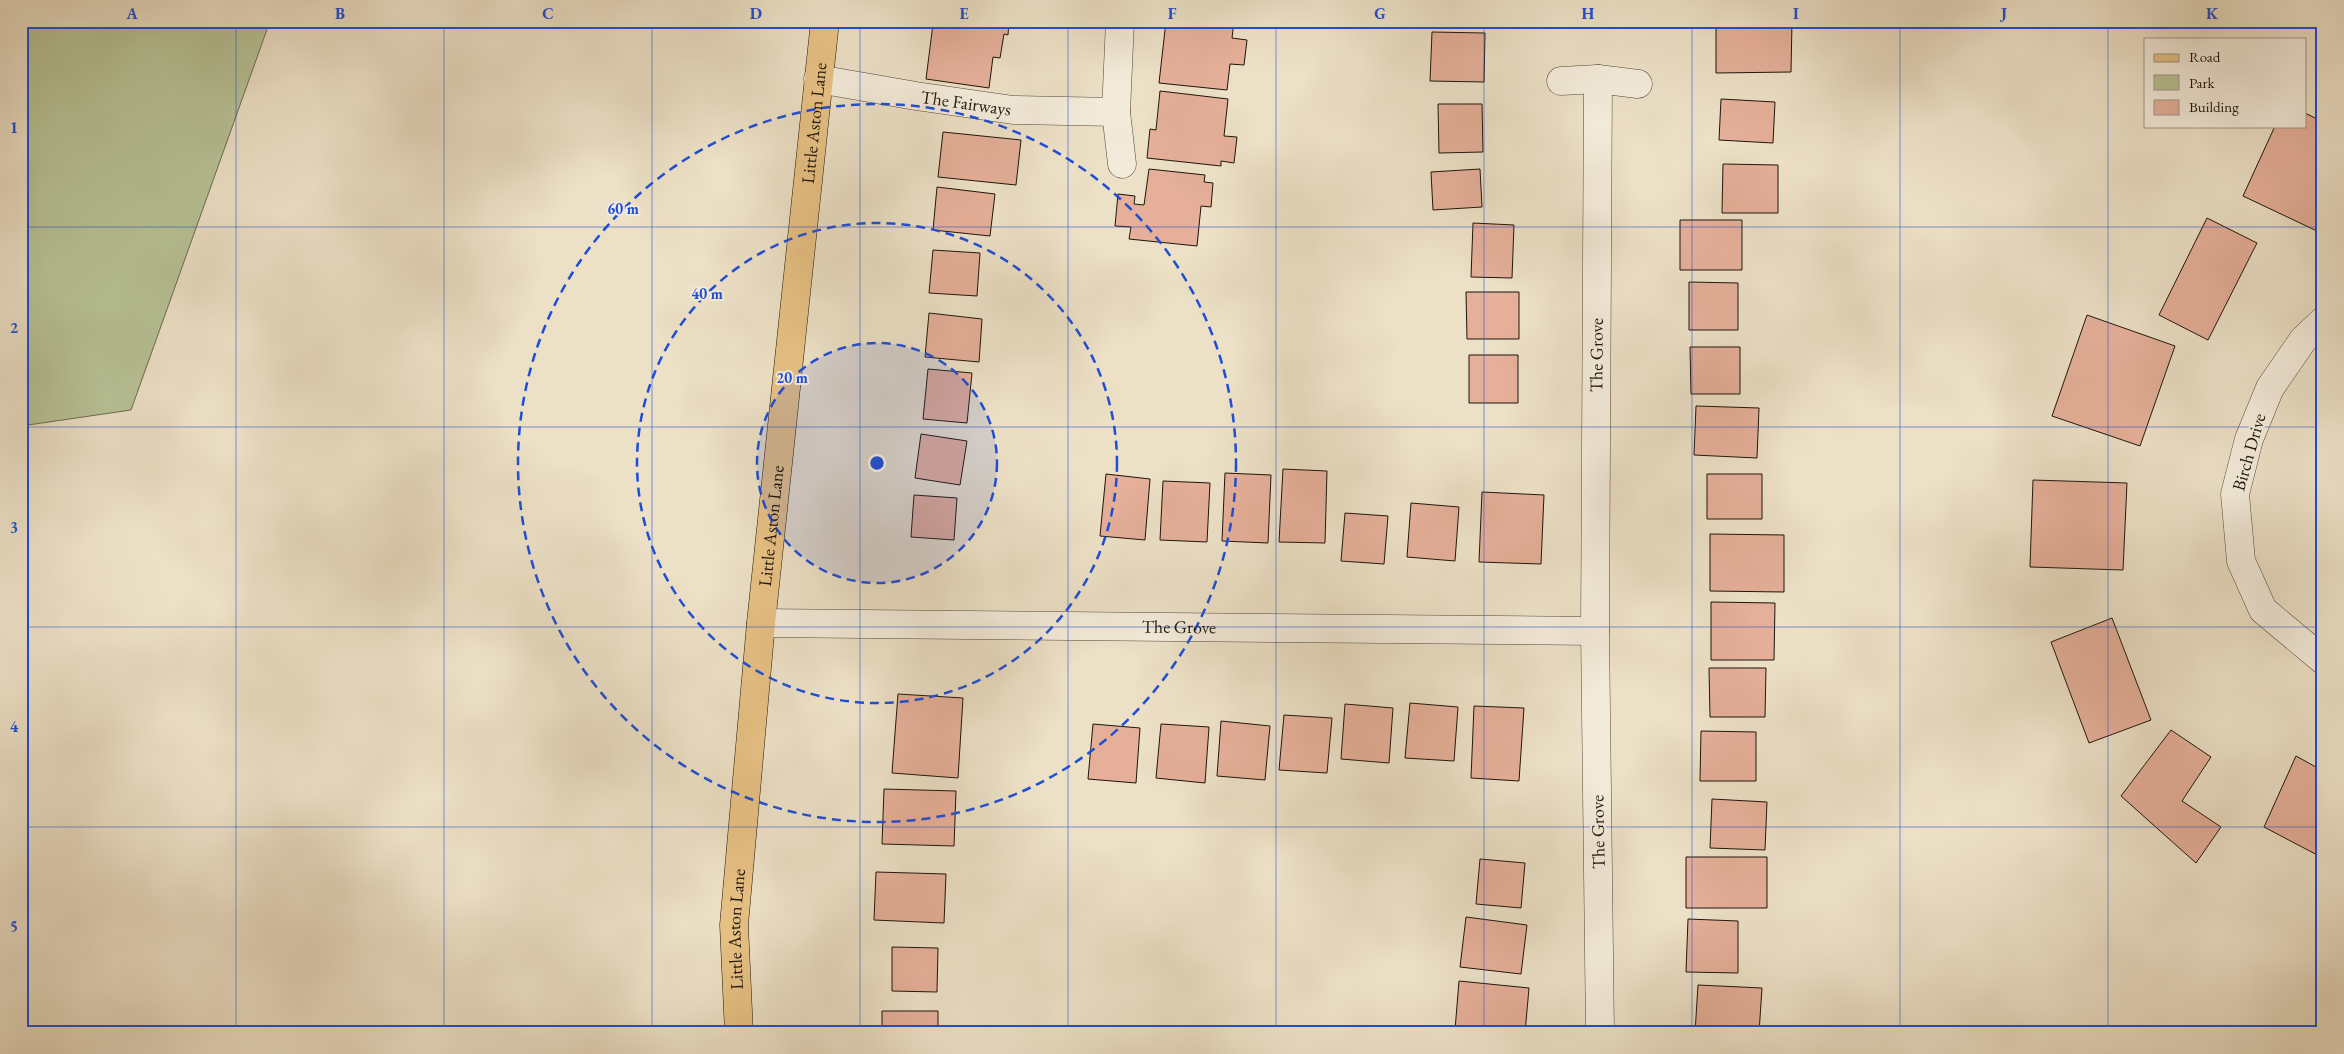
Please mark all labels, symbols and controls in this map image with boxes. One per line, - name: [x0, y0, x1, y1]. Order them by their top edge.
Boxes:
- text: A: [125, 3, 138, 24]
- text: B: [335, 3, 345, 24]
- text: C: [542, 3, 554, 24]
- text: D: [750, 3, 762, 24]
- text: E: [959, 3, 969, 24]
- text: F: [1168, 3, 1177, 24]
- text: G: [1374, 3, 1386, 24]
- text: H: [1582, 3, 1595, 24]
- text: I: [1793, 3, 1799, 24]
- text: J: [1999, 3, 2007, 24]
- text: K: [2206, 3, 2219, 24]
- legend: [2144, 38, 2306, 128]
- text: Road: [2189, 47, 2221, 66]
- street label: Little Aston Lane: [796, 61, 832, 185]
- text: Park: [2189, 73, 2216, 92]
- street label: The Fairways: [919, 85, 1013, 121]
- text: Building: [2189, 97, 2239, 116]
- text: 1: [10, 117, 18, 138]
- text: 60 m: [607, 199, 639, 218]
- text: 40 m: [691, 284, 723, 303]
- text: 2: [10, 317, 19, 338]
- street label: The Grove: [1584, 318, 1608, 392]
- text: 20 m: [776, 368, 808, 387]
- street label: Birch Drive: [2226, 410, 2271, 493]
- centre of rings: [868, 454, 886, 472]
- street label: Little Aston Lane: [753, 464, 789, 587]
- text: 3: [10, 517, 18, 538]
- street label: The Grove: [1142, 615, 1216, 638]
- text: 4: [10, 716, 19, 737]
- street label: The Grove: [1585, 795, 1610, 869]
- street label: Little Aston Lane: [722, 868, 750, 990]
- text: 5: [10, 916, 18, 937]

